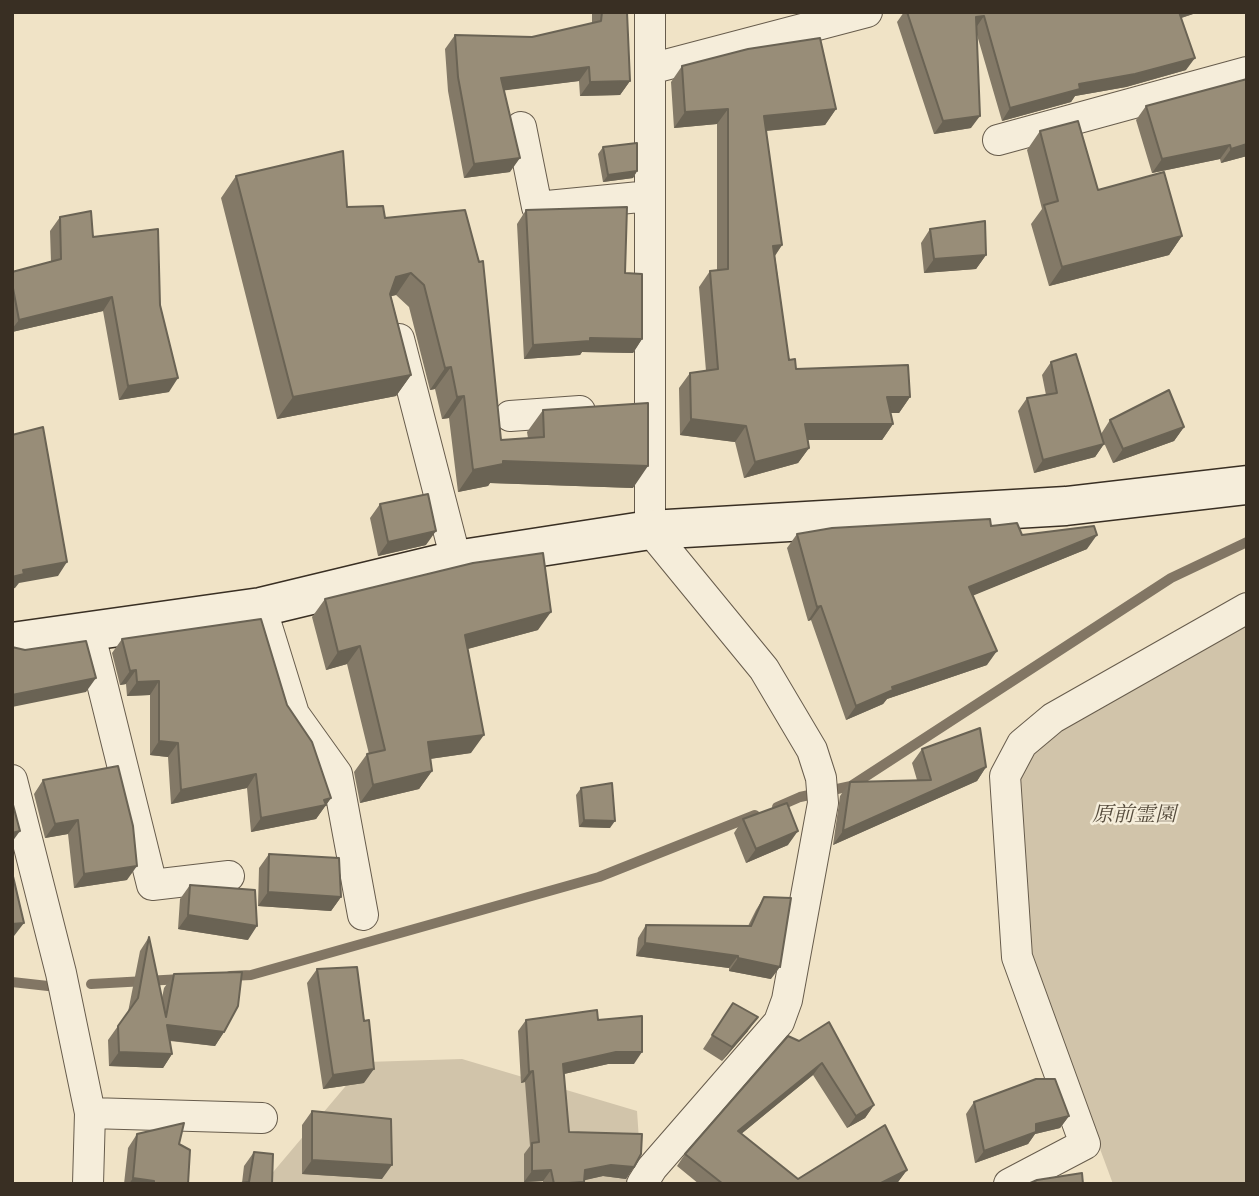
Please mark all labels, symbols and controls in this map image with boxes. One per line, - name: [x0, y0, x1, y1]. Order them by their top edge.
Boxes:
- park label: 原前霊園: [1092, 804, 1176, 830]

